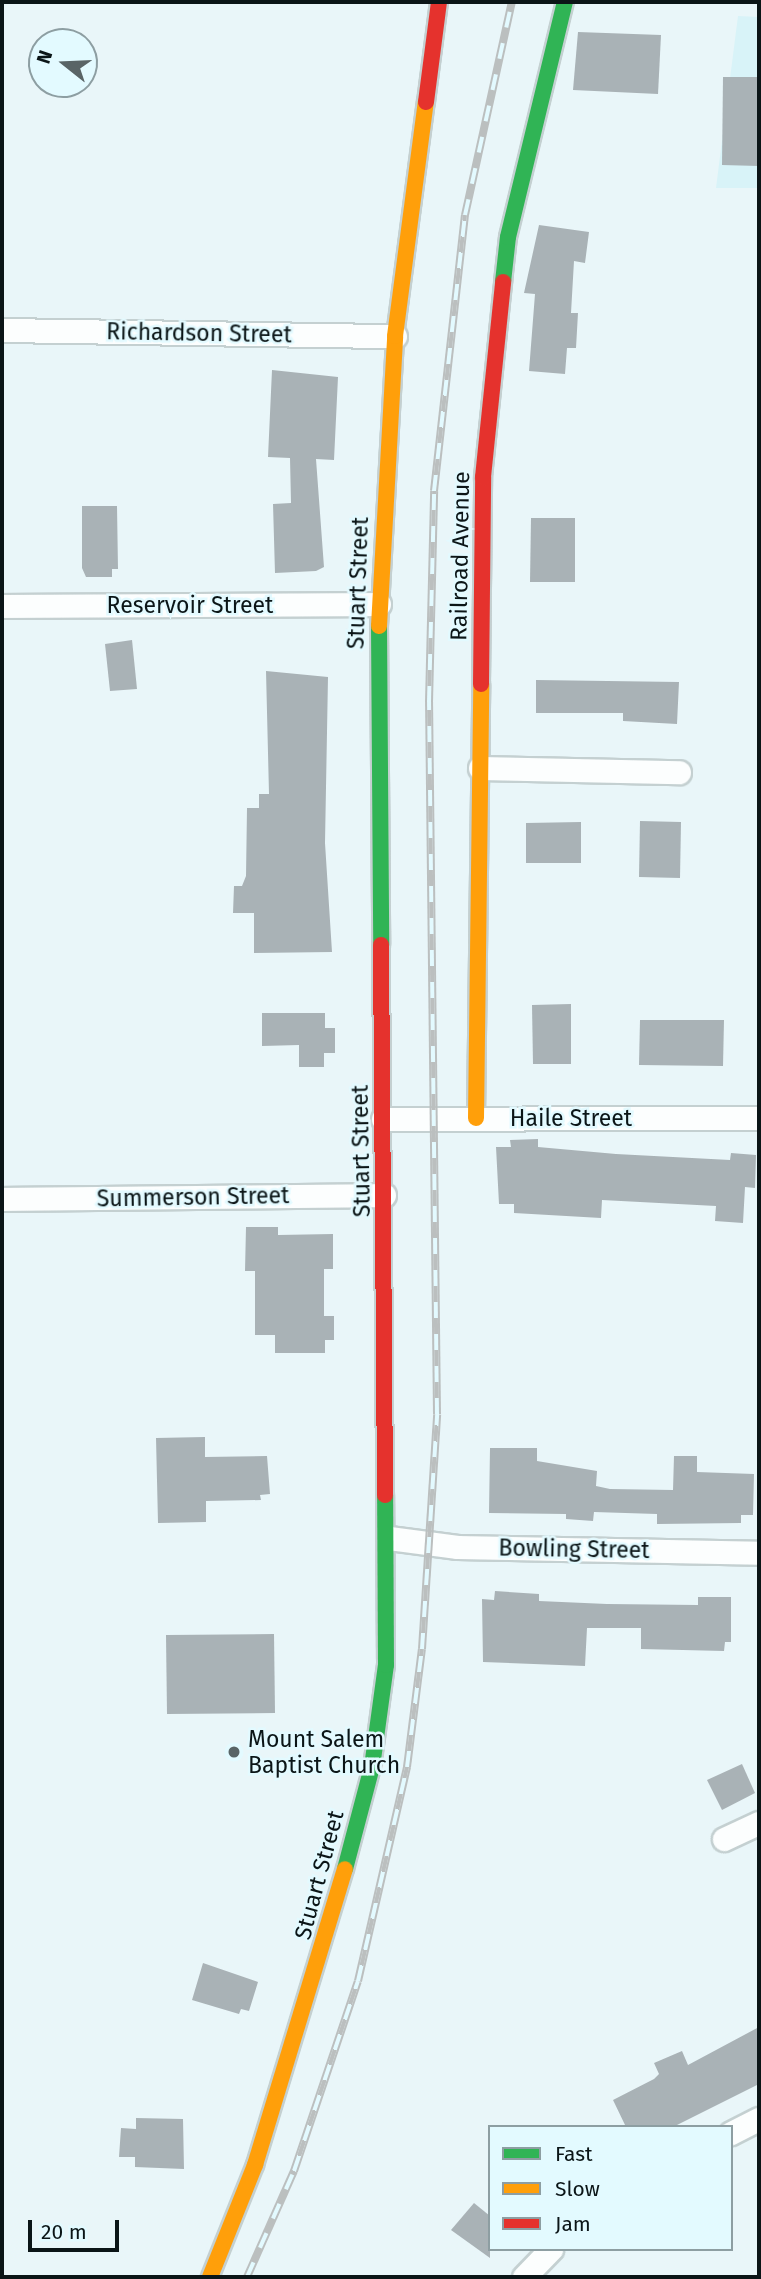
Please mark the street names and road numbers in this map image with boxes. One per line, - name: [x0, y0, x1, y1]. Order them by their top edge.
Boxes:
- street label: Richardson Street: [106, 318, 292, 348]
- street label: Railroad Avenue: [445, 471, 475, 641]
- street label: Stuart Street: [342, 516, 374, 650]
- street label: Reservoir Street: [107, 591, 273, 619]
- street label: Stuart Street: [346, 1085, 376, 1217]
- street label: Haile Street: [510, 1104, 632, 1132]
- street label: Summerson Street: [96, 1182, 290, 1212]
- street label: Bowling Street: [498, 1534, 650, 1564]
- street label: Stuart Street: [289, 1807, 349, 1943]

